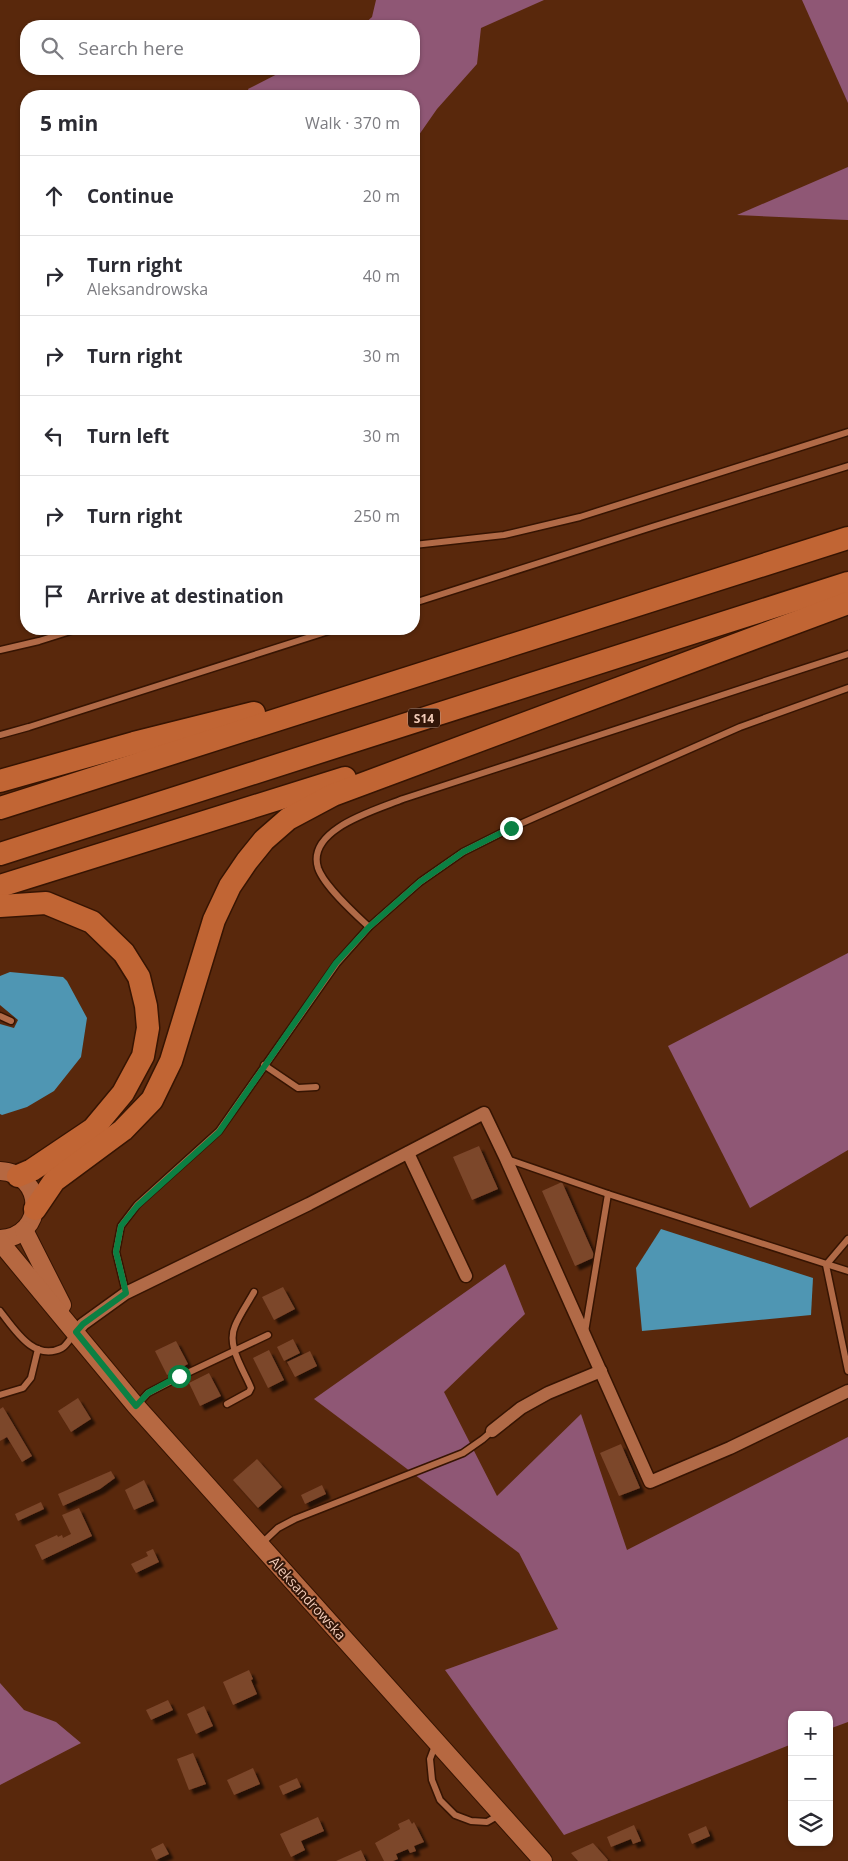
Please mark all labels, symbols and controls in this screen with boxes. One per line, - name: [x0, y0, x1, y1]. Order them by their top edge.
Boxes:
- search box: [20, 20, 420, 75]
- icon: search: [38, 34, 66, 62]
- text: Search here: [78, 35, 184, 61]
- text: 5 min: [40, 109, 98, 137]
- text: Walk · 370 m: [305, 112, 400, 134]
- icon: ahead: [40, 182, 68, 210]
- text: Continue: [87, 183, 174, 209]
- text: 20 m: [363, 185, 400, 207]
- text: Turn right: [87, 252, 182, 278]
- icon: right: [40, 262, 68, 290]
- text: 40 m: [363, 265, 400, 287]
- text: Aleksandrowska: [87, 278, 208, 300]
- icon: right: [40, 342, 68, 370]
- text: Turn right: [87, 343, 182, 369]
- text: 30 m: [363, 345, 400, 367]
- icon: left: [40, 422, 68, 450]
- text: Turn left: [87, 423, 169, 449]
- text: 30 m: [363, 425, 400, 447]
- icon: right: [40, 502, 68, 530]
- text: Turn right: [87, 503, 182, 529]
- text: 250 m: [354, 505, 400, 527]
- icon: arrive: [40, 582, 68, 610]
- text: Arrive at destination: [87, 583, 284, 609]
- road number: S14: [408, 708, 440, 728]
- route end: [500, 817, 523, 840]
- route start: [168, 1365, 191, 1388]
- street label: Aleksandrowska: [265, 1552, 351, 1644]
- map controls: [788, 1711, 833, 1846]
- button: +: [788, 1711, 833, 1756]
- button: −: [788, 1756, 833, 1801]
- button: layers: [788, 1801, 833, 1846]

